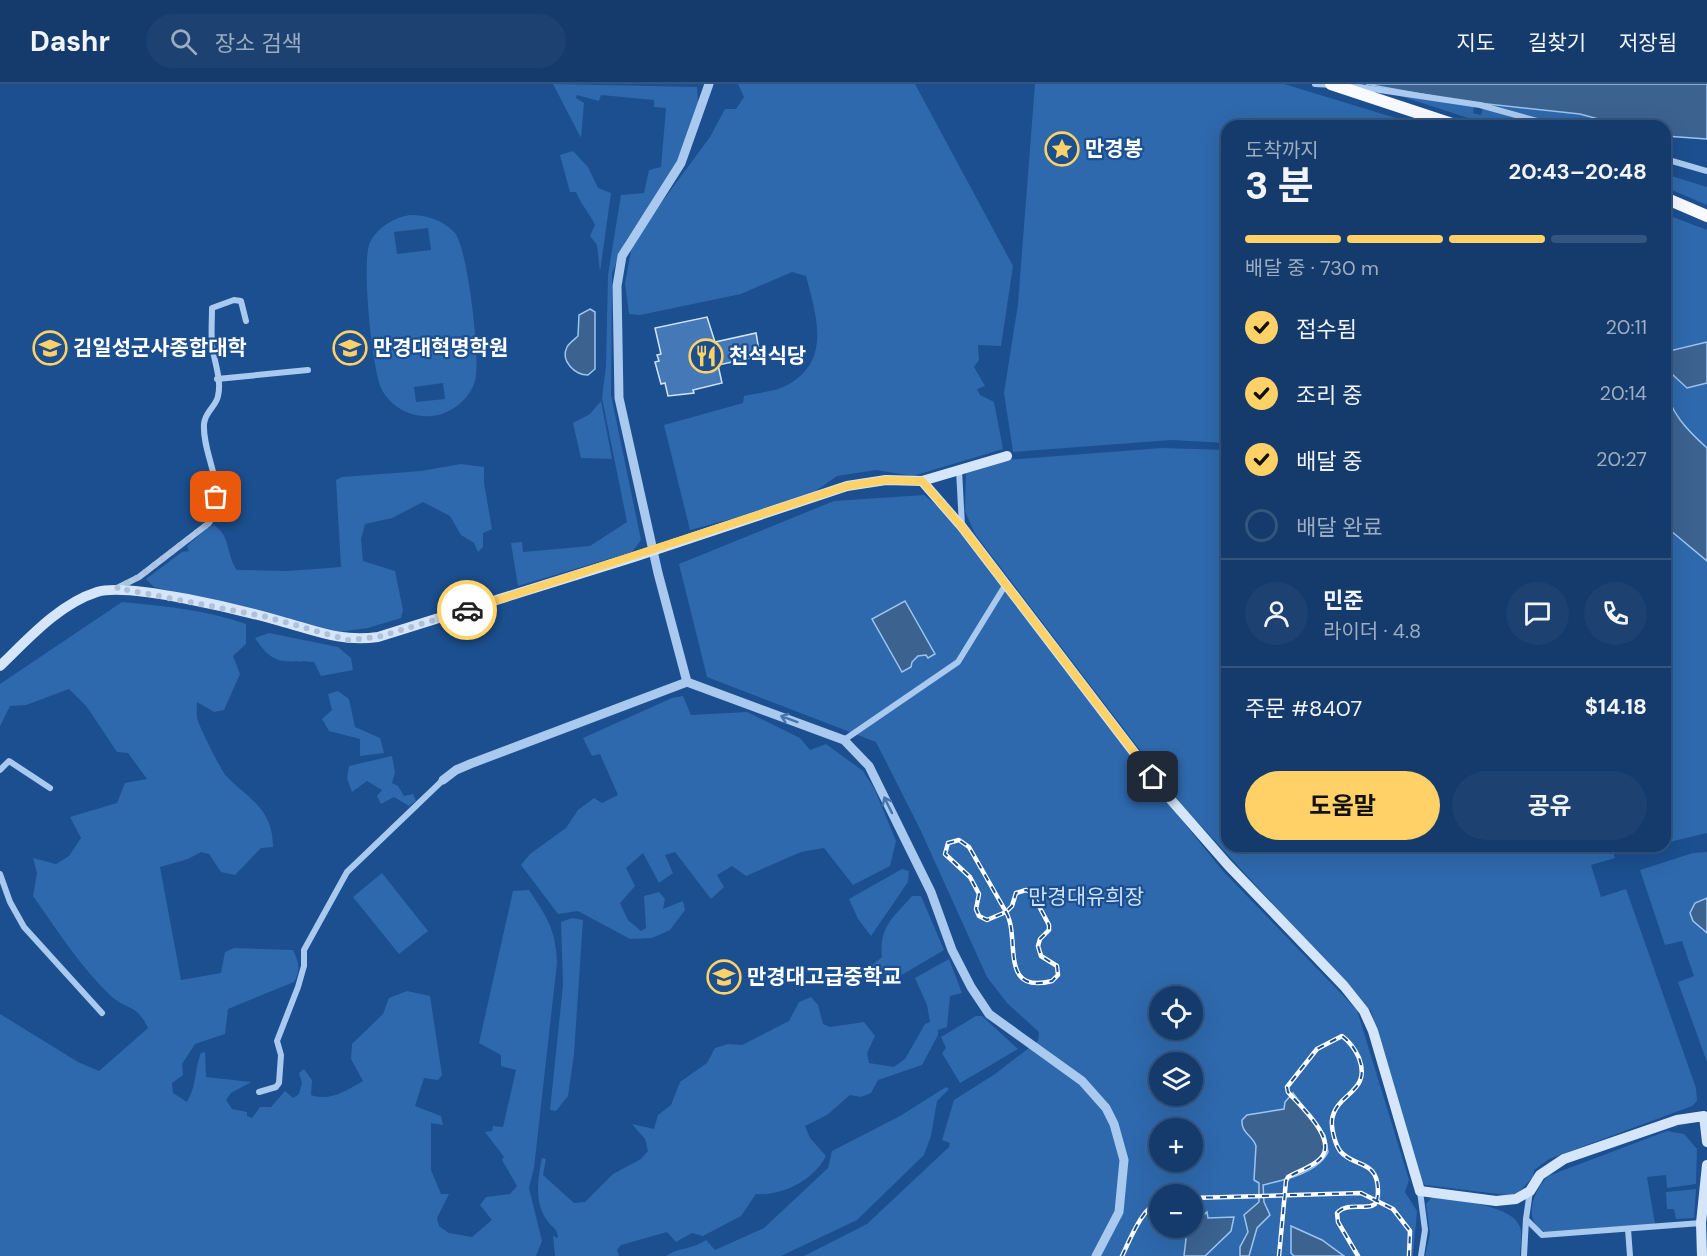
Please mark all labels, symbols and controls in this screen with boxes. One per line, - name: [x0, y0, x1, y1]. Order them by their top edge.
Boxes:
- search box: [146, 14, 566, 68]
- text: Dashr: [30, 23, 110, 60]
- icon: search: [167, 25, 200, 58]
- text: 장소 검색: [215, 29, 302, 58]
- text: 지도: [1456, 29, 1495, 57]
- text: 길찾기: [1528, 29, 1586, 57]
- text: 저장됨: [1619, 29, 1677, 57]
- place icon: 만경봉: [1044, 131, 1080, 167]
- place label: 만경봉: [1085, 135, 1143, 163]
- text: 도착까지: [1245, 137, 1319, 163]
- text: 20:43–20:48: [1509, 157, 1647, 186]
- text: 3 분: [1245, 160, 1314, 211]
- text: 배달 중 · 730 m: [1245, 255, 1379, 281]
- icon: check: [1245, 311, 1278, 344]
- text: 20:11: [1605, 314, 1647, 340]
- text: 접수됨: [1296, 315, 1357, 344]
- school or university icon: 김일성군사종합대학: [32, 330, 68, 366]
- school or university icon: 만경대혁명학원: [332, 330, 368, 366]
- place label: 김일성군사종합대학: [73, 334, 247, 362]
- place label: 만경대혁명학원: [373, 334, 508, 362]
- restaurant icon: 천석식당: [688, 338, 724, 374]
- place label: 천석식당: [729, 342, 806, 370]
- icon: check: [1245, 377, 1278, 410]
- text: 20:14: [1600, 380, 1647, 406]
- text: 조리 중: [1296, 381, 1363, 410]
- icon: check: [1245, 443, 1278, 476]
- text: 20:27: [1596, 446, 1647, 472]
- text: 배달 중: [1296, 447, 1363, 476]
- pin: [190, 471, 241, 522]
- icon: bag: [199, 480, 232, 513]
- text: 배달 완료: [1296, 513, 1383, 542]
- courier: [437, 580, 497, 640]
- button: person: [1245, 582, 1308, 645]
- button: chat: [1506, 582, 1569, 645]
- button: phone: [1584, 582, 1647, 645]
- text: 민준: [1323, 586, 1363, 615]
- icon: car: [451, 594, 484, 627]
- text: 라이더 · 4.8: [1323, 618, 1421, 644]
- text: $14.18: [1585, 692, 1647, 721]
- text: 주문 #8407: [1245, 694, 1362, 723]
- one-way arrow: [781, 713, 799, 724]
- pin: [1127, 751, 1178, 802]
- icon: home: [1136, 760, 1169, 793]
- button: 도움말: [1245, 771, 1440, 840]
- button: 공유: [1452, 771, 1647, 840]
- one-way arrow: [882, 796, 894, 814]
- park label: 만경대유희장: [1028, 883, 1144, 911]
- school or university icon: 만경대고급중학교: [706, 959, 742, 995]
- place label: 만경대고급중학교: [747, 963, 902, 991]
- map controls: [1149, 986, 1203, 1238]
- button: locate: [1149, 986, 1203, 1040]
- button: layers: [1149, 1052, 1203, 1106]
- button: +: [1149, 1118, 1203, 1172]
- button: −: [1149, 1184, 1203, 1238]

